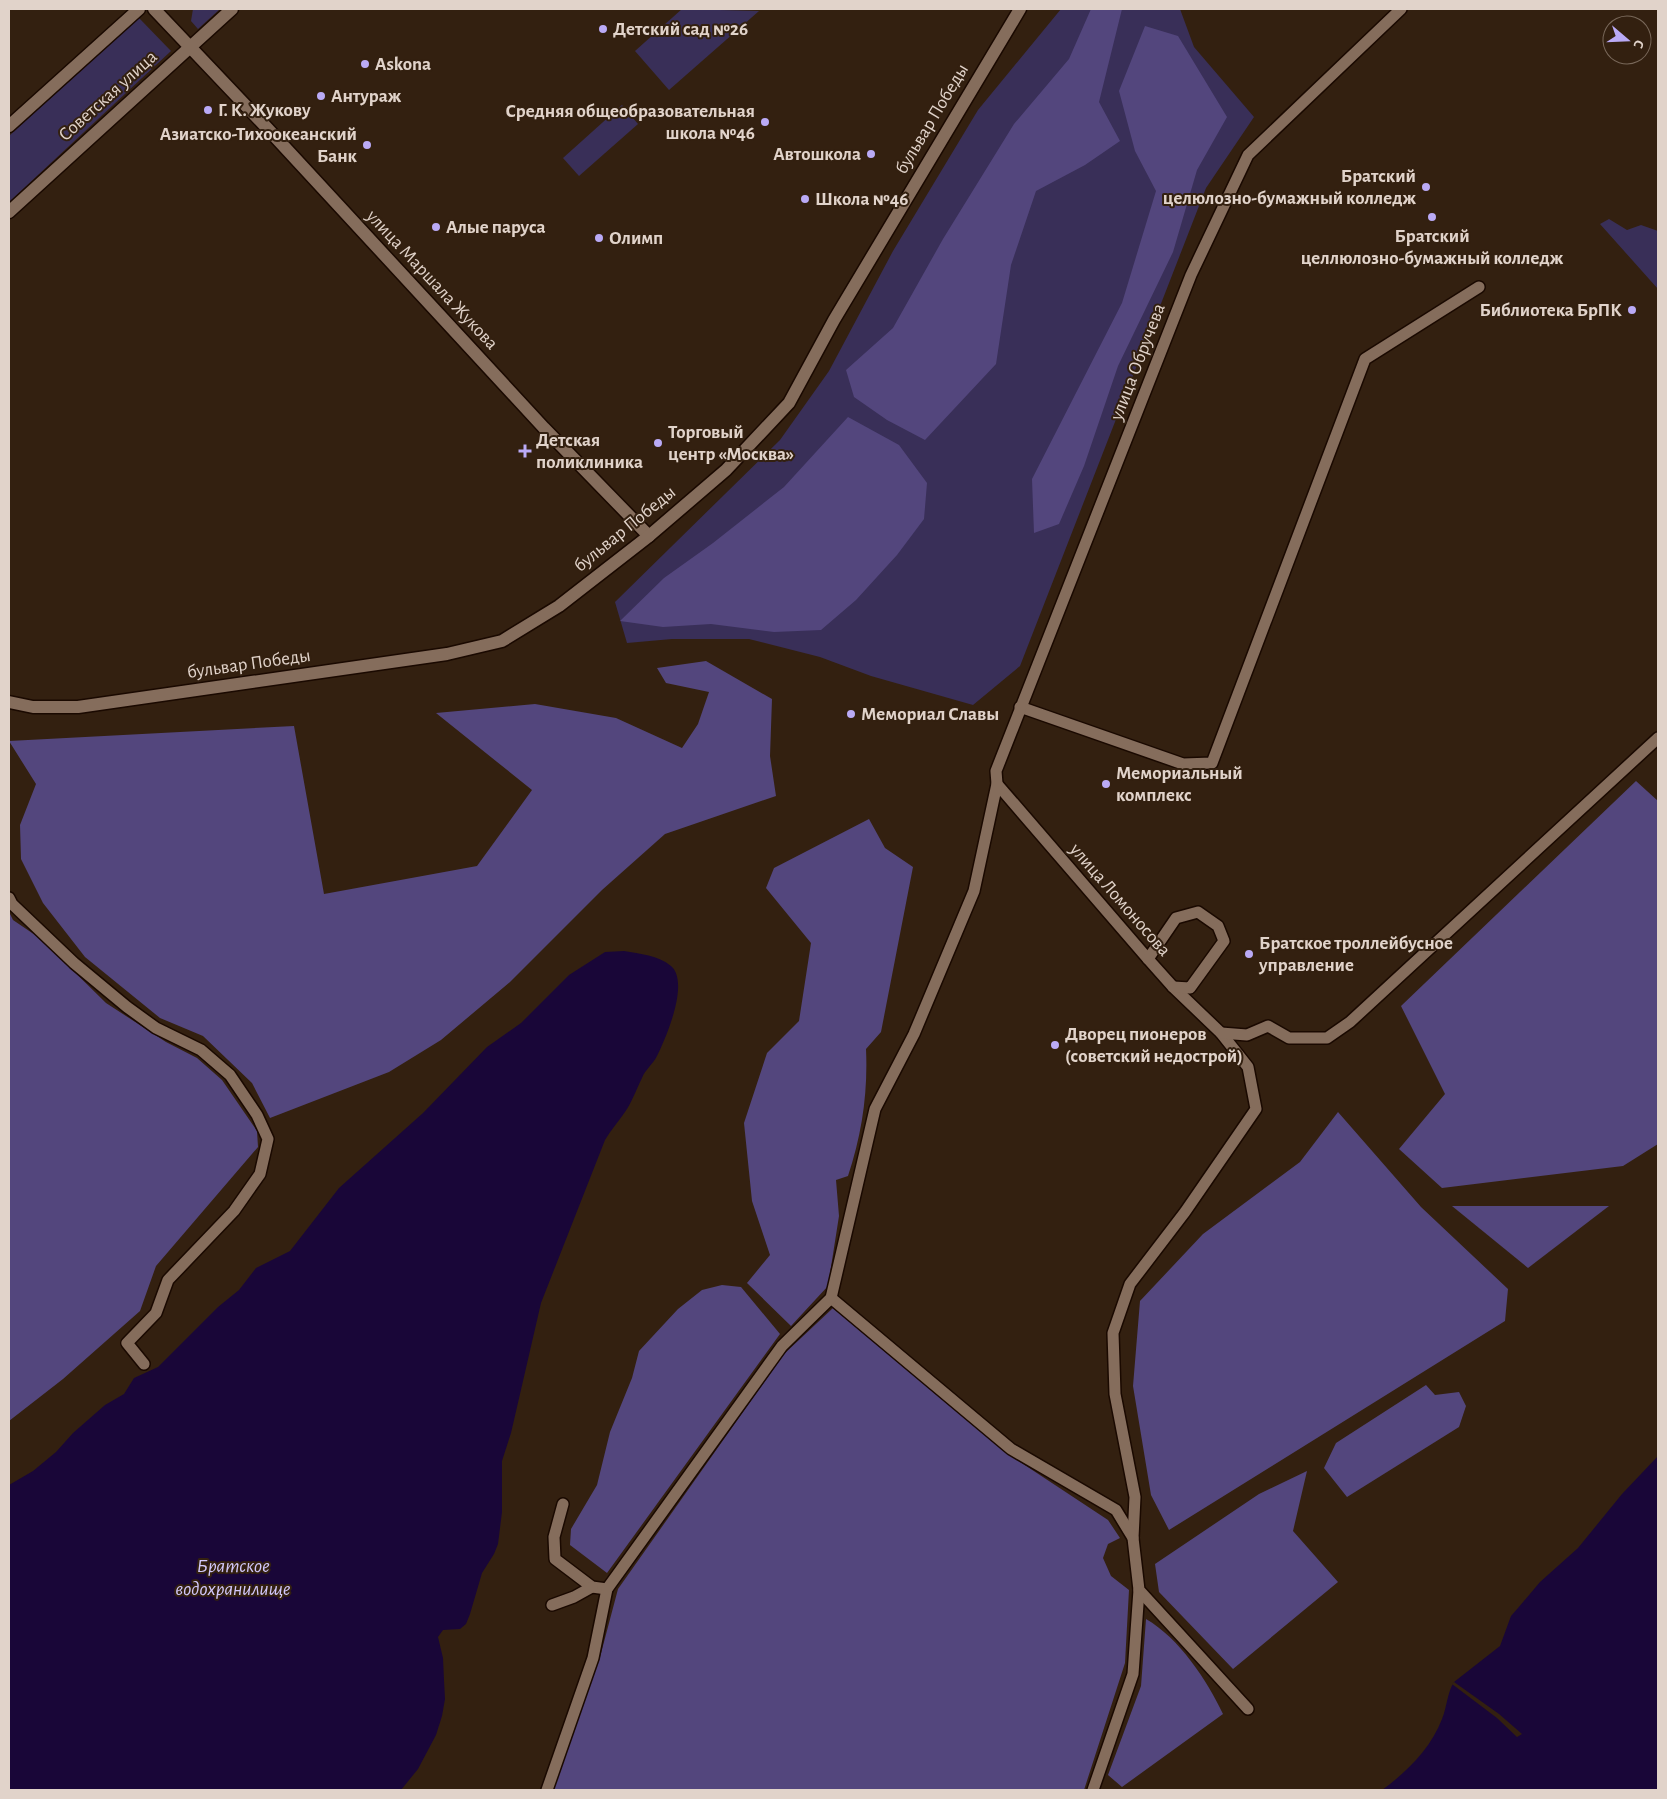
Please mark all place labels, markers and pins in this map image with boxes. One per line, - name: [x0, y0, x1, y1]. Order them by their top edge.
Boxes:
- place label: Детский сад №26: [613, 20, 748, 39]
- marker: Детский сад №26: [597, 23, 609, 35]
- place label: Askona: [375, 55, 431, 74]
- marker: Askona: [359, 58, 371, 70]
- place label: Антураж: [331, 87, 402, 106]
- marker: Антураж: [315, 90, 327, 102]
- place label: Г. К. Жукову: [218, 101, 311, 120]
- place label: Средняя общеобразовательная школа №46: [505, 102, 755, 143]
- marker: Г. К. Жукову: [202, 104, 214, 116]
- marker: Средняя общеобразовательная школа №46: [759, 116, 771, 128]
- place label: Азиатско-Тихоокеанский Банк: [160, 125, 358, 166]
- marker: Азиатско-Тихоокеанский Банк: [361, 139, 373, 151]
- place label: Автошкола: [773, 145, 861, 164]
- marker: Автошкола: [865, 148, 877, 160]
- place label: Братский целюлозно-бумажный колледж: [1163, 167, 1416, 208]
- marker: Братский целюлозно-бумажный колледж: [1420, 181, 1432, 193]
- place label: Школа №46: [815, 190, 908, 209]
- marker: Школа №46: [799, 193, 811, 205]
- marker: Братский целлюлозно-бумажный колледж: [1426, 211, 1438, 223]
- place label: Алые паруса: [446, 218, 545, 237]
- marker: Алые паруса: [430, 221, 442, 233]
- place label: Братский целлюлозно-бумажный колледж: [1301, 227, 1564, 268]
- place label: Олимп: [609, 229, 663, 248]
- marker: Олимп: [593, 232, 605, 244]
- place label: Библиотека БрПК: [1479, 301, 1622, 320]
- marker: Библиотека БрПК: [1626, 304, 1638, 316]
- place label: Торговый центр «Москва»: [668, 423, 794, 464]
- place label: Детская поликлиника: [536, 431, 643, 472]
- marker: Торговый центр «Москва»: [652, 437, 664, 449]
- marker: Детская поликлиника: [518, 444, 532, 458]
- place label: Мемориал Славы: [861, 705, 999, 724]
- marker: Мемориал Славы: [845, 708, 857, 720]
- place label: Мемориальный комплекс: [1116, 764, 1243, 805]
- marker: Мемориальный комплекс: [1100, 778, 1112, 790]
- place label: Братское троллейбусное управление: [1258, 934, 1453, 975]
- marker: Братское троллейбусное управление: [1243, 948, 1255, 960]
- place label: Дворец пионеров (советский недострой): [1065, 1025, 1243, 1066]
- marker: Дворец пионеров (советский недострой): [1049, 1039, 1061, 1051]

